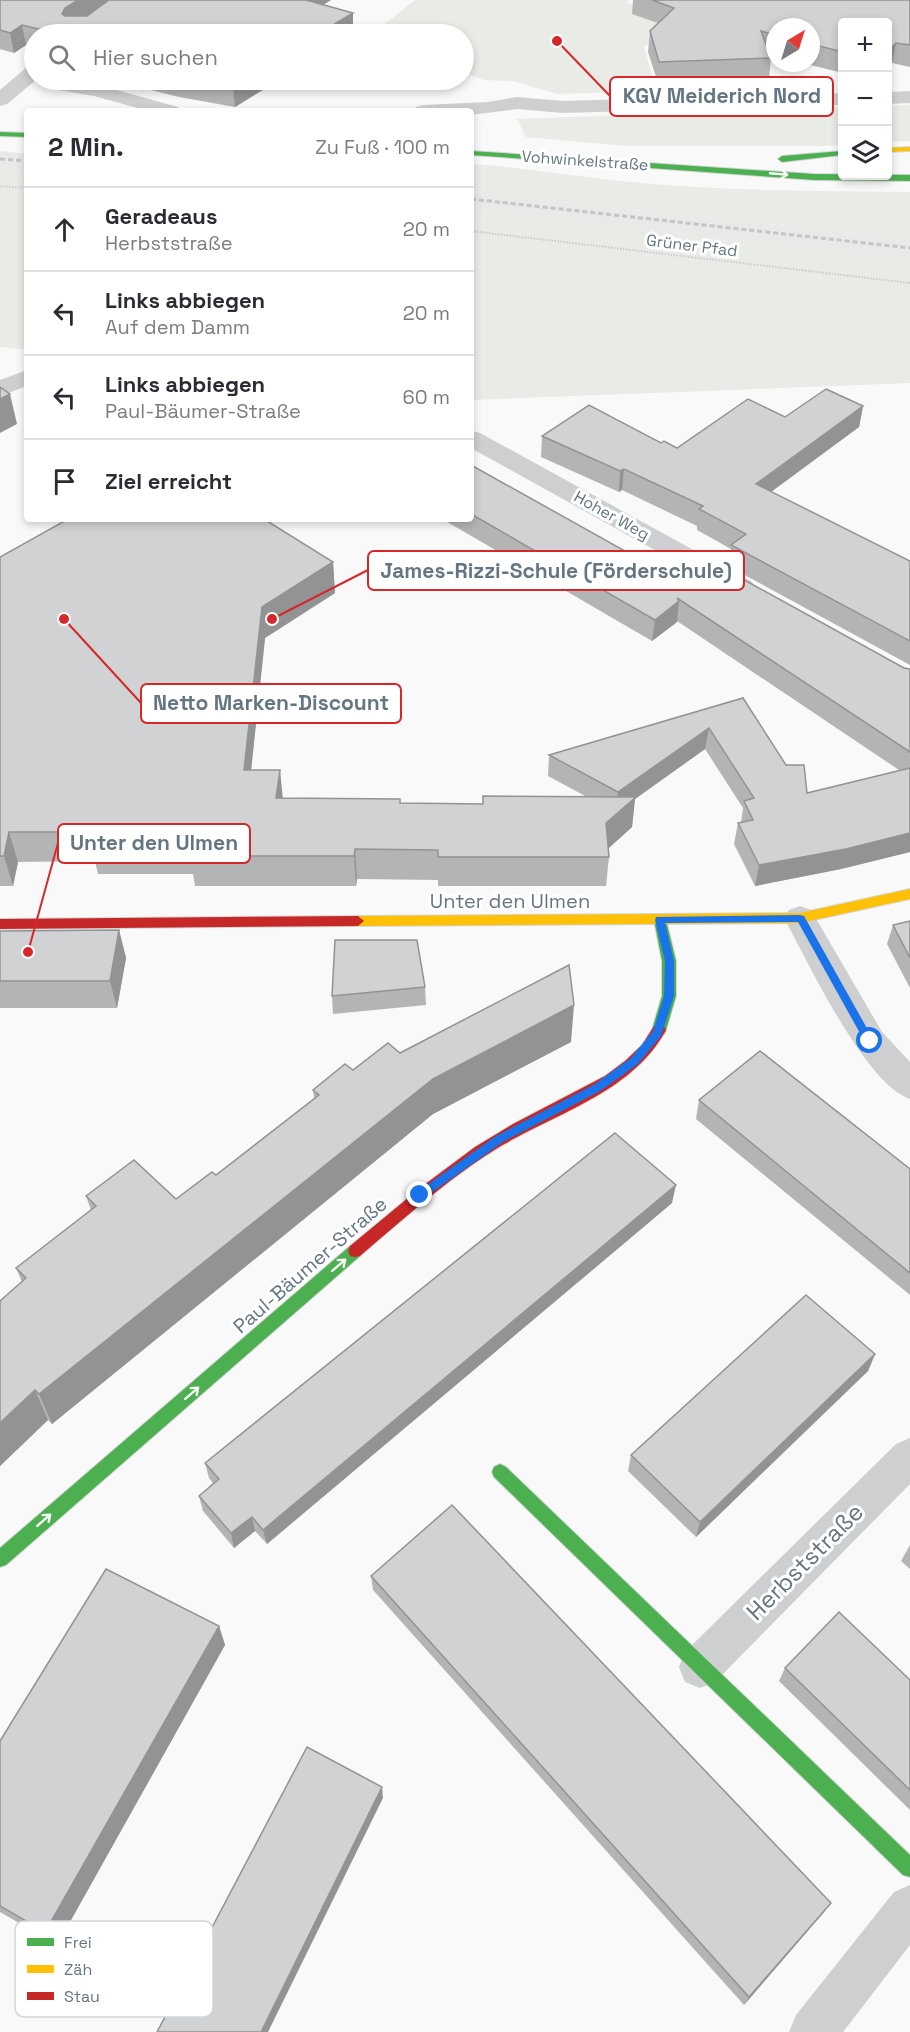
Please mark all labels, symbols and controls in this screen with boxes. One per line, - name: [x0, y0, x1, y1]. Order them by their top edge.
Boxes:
- north arrow: [766, 18, 820, 72]
- map controls: [838, 18, 892, 180]
- button: +: [838, 18, 892, 72]
- search box: [24, 24, 474, 90]
- icon: search: [45, 41, 78, 74]
- text: Hier suchen: [93, 43, 218, 71]
- button: −: [838, 72, 892, 126]
- callout: KGV Meiderich Nord: [610, 77, 833, 116]
- text: KGV Meiderich Nord: [623, 82, 821, 109]
- button: layers: [838, 126, 892, 180]
- text: 2 Min.: [48, 130, 124, 164]
- text: Zu Fuß · 100 m: [315, 134, 450, 160]
- street label: Vohwinkelstraße: [521, 146, 649, 175]
- one-way arrow: [768, 169, 788, 180]
- text: Geradeaus: [105, 202, 217, 230]
- icon: ahead: [48, 213, 81, 246]
- text: 20 m: [403, 216, 450, 242]
- street label: Grüner Pfad: [645, 229, 739, 262]
- text: Herbststraße: [105, 230, 233, 256]
- text: Links abbiegen: [105, 286, 265, 314]
- icon: left: [48, 297, 81, 330]
- text: 20 m: [403, 300, 450, 326]
- text: Auf dem Damm: [105, 314, 250, 340]
- text: Links abbiegen: [105, 370, 265, 398]
- icon: left: [48, 381, 81, 414]
- text: 60 m: [403, 384, 450, 410]
- text: Paul-Bäumer-Straße: [105, 398, 301, 424]
- icon: arrive: [48, 465, 81, 498]
- text: Ziel erreicht: [105, 467, 232, 495]
- street label: Hoher Weg: [570, 486, 653, 545]
- callout: James-Rizzi-Schule (Förderschule): [368, 551, 744, 590]
- text: James-Rizzi-Schule (Förderschule): [380, 557, 732, 584]
- callout: Netto Marken-Discount: [141, 684, 401, 723]
- text: Netto Marken-Discount: [153, 689, 389, 716]
- callout: Unter den Ulmen: [58, 824, 250, 863]
- text: Unter den Ulmen: [70, 829, 238, 856]
- street label: Unter den Ulmen: [430, 888, 590, 914]
- route start: [856, 1027, 882, 1053]
- route end: [406, 1181, 432, 1207]
- street label: Paul-Bäumer-Straße: [228, 1191, 392, 1339]
- one-way arrow: [331, 1258, 346, 1272]
- one-way arrow: [184, 1386, 199, 1400]
- street label: Herbststraße: [740, 1497, 870, 1627]
- one-way arrow: [36, 1513, 51, 1527]
- legend: [15, 1921, 213, 2017]
- text: Frei: [64, 1932, 92, 1953]
- text: Zäh: [64, 1959, 92, 1980]
- text: Stau: [64, 1986, 100, 2007]

